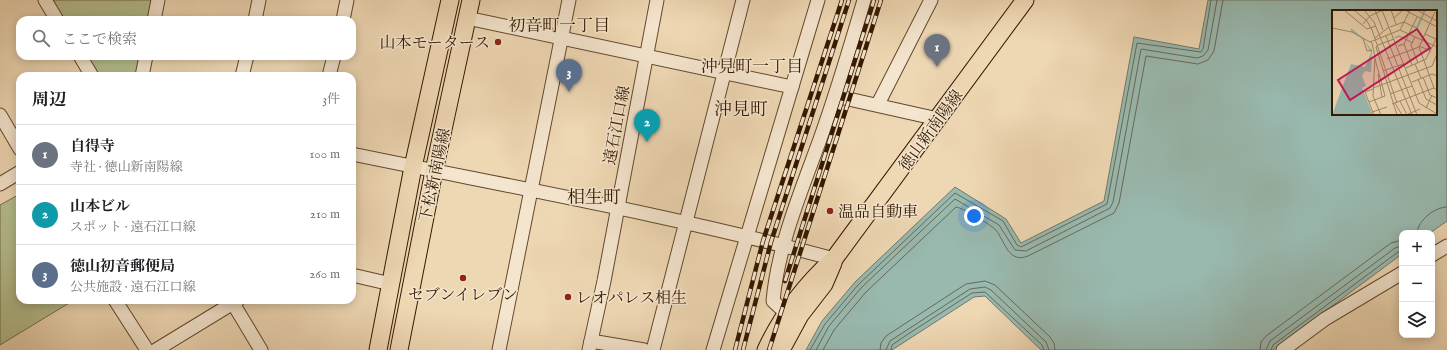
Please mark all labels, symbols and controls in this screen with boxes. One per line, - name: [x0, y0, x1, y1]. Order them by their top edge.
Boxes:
- inset map: [1332, 10, 1437, 115]
- search box: [16, 16, 356, 60]
- district label: 初音町一丁目: [508, 16, 610, 37]
- icon: search: [30, 27, 52, 49]
- text: ここで検索: [62, 30, 137, 49]
- place label: 山本モータース: [379, 34, 490, 54]
- pin: 1: [924, 34, 950, 67]
- marker: 山本モータース: [493, 37, 503, 47]
- district label: 沖見町一丁目: [701, 57, 803, 78]
- pin: 3: [556, 59, 582, 92]
- street label: 遠石江口線: [601, 84, 635, 167]
- street label: 徳山新南陽線: [895, 86, 968, 176]
- text: 周辺: [32, 90, 66, 111]
- text: 3件: [322, 91, 340, 108]
- district label: 沖見町: [714, 99, 768, 122]
- pin: 2: [634, 109, 660, 142]
- street label: 下松新南陽線: [416, 126, 456, 224]
- text: 自得寺: [70, 137, 115, 156]
- text: 1: [43, 146, 47, 163]
- text: 100 m: [310, 146, 340, 163]
- text: 寺社 · 徳山新南陽線: [70, 159, 183, 176]
- district label: 相生町: [567, 187, 621, 210]
- text: 山本ビル: [70, 197, 130, 216]
- place label: 温品自動車: [838, 203, 918, 223]
- text: 2: [42, 206, 48, 223]
- text: 210 m: [310, 206, 340, 223]
- marker: 温品自動車: [825, 206, 835, 216]
- your location: [964, 206, 984, 226]
- text: スポット · 遠石江口線: [70, 219, 196, 236]
- map controls: [1399, 230, 1435, 338]
- button: +: [1399, 230, 1435, 266]
- text: 徳山初音郵便局: [70, 257, 175, 276]
- text: 3: [43, 266, 47, 283]
- text: 260 m: [309, 266, 340, 283]
- button: −: [1399, 266, 1435, 302]
- marker: セブンイレブン: [458, 273, 468, 283]
- text: 公共施設 · 遠石江口線: [70, 279, 196, 296]
- place label: セブンイレブン: [408, 286, 518, 306]
- place label: レオパレス相生: [576, 289, 687, 309]
- marker: レオパレス相生: [563, 292, 573, 302]
- button: layers: [1399, 302, 1435, 338]

